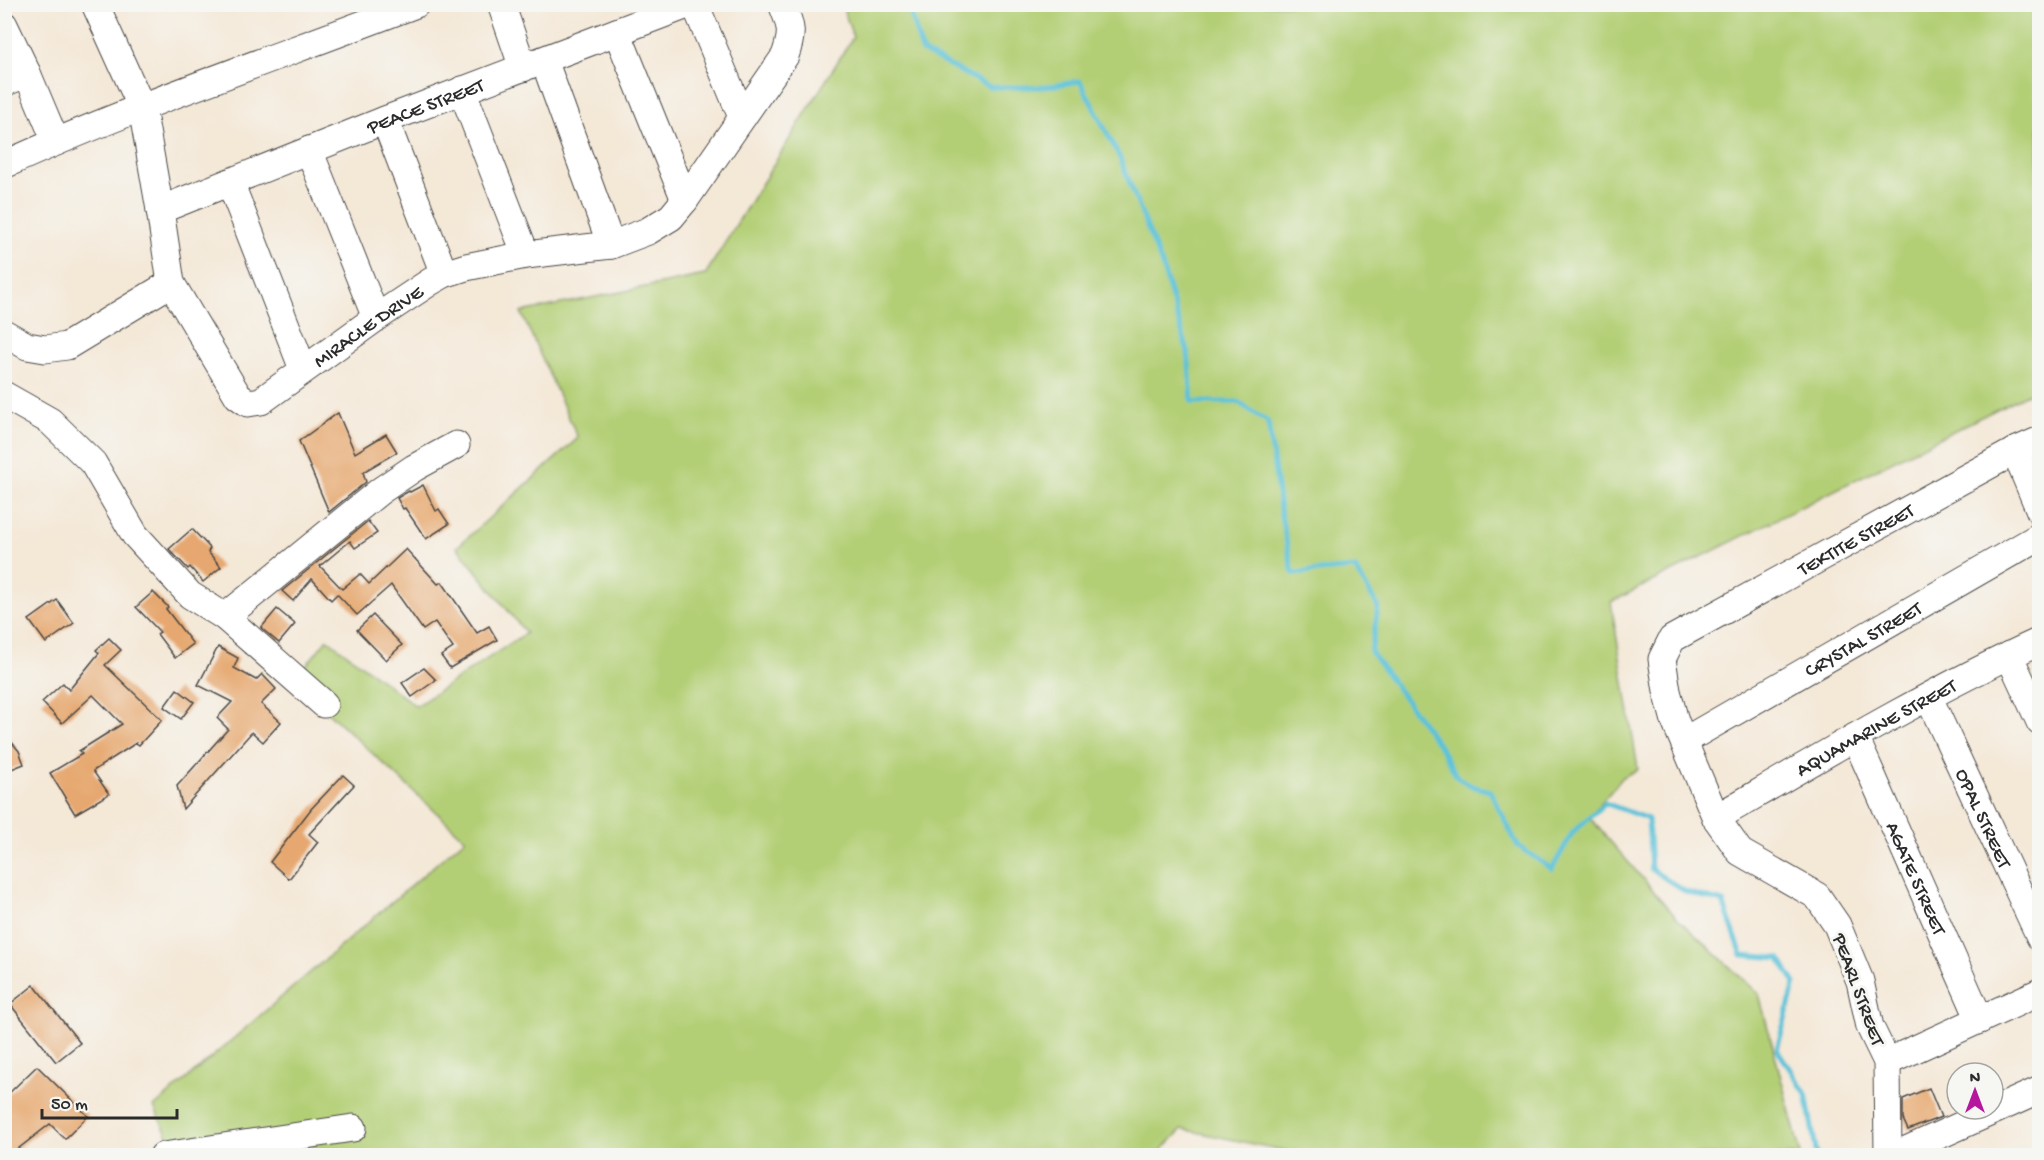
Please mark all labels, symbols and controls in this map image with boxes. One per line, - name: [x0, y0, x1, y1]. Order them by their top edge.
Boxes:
- street label: PEACE STREET: [363, 75, 489, 141]
- street label: MIRACLE DRIVE: [310, 281, 430, 374]
- street label: TEKTITE STREET: [1794, 500, 1920, 583]
- street label: CRYSTAL STREET: [1802, 598, 1928, 684]
- street label: AQUAMARINE STREET: [1793, 675, 1962, 783]
- street label: OPAL STREET: [1948, 766, 2015, 874]
- street label: AGATE STREET: [1879, 819, 1950, 941]
- street label: PEARL STREET: [1825, 930, 1888, 1051]
- north arrow: [1945, 1061, 2005, 1121]
- text: N: [1970, 1070, 1981, 1089]
- scale bar: [42, 1082, 177, 1120]
- text: 50 m: [51, 1095, 88, 1116]

